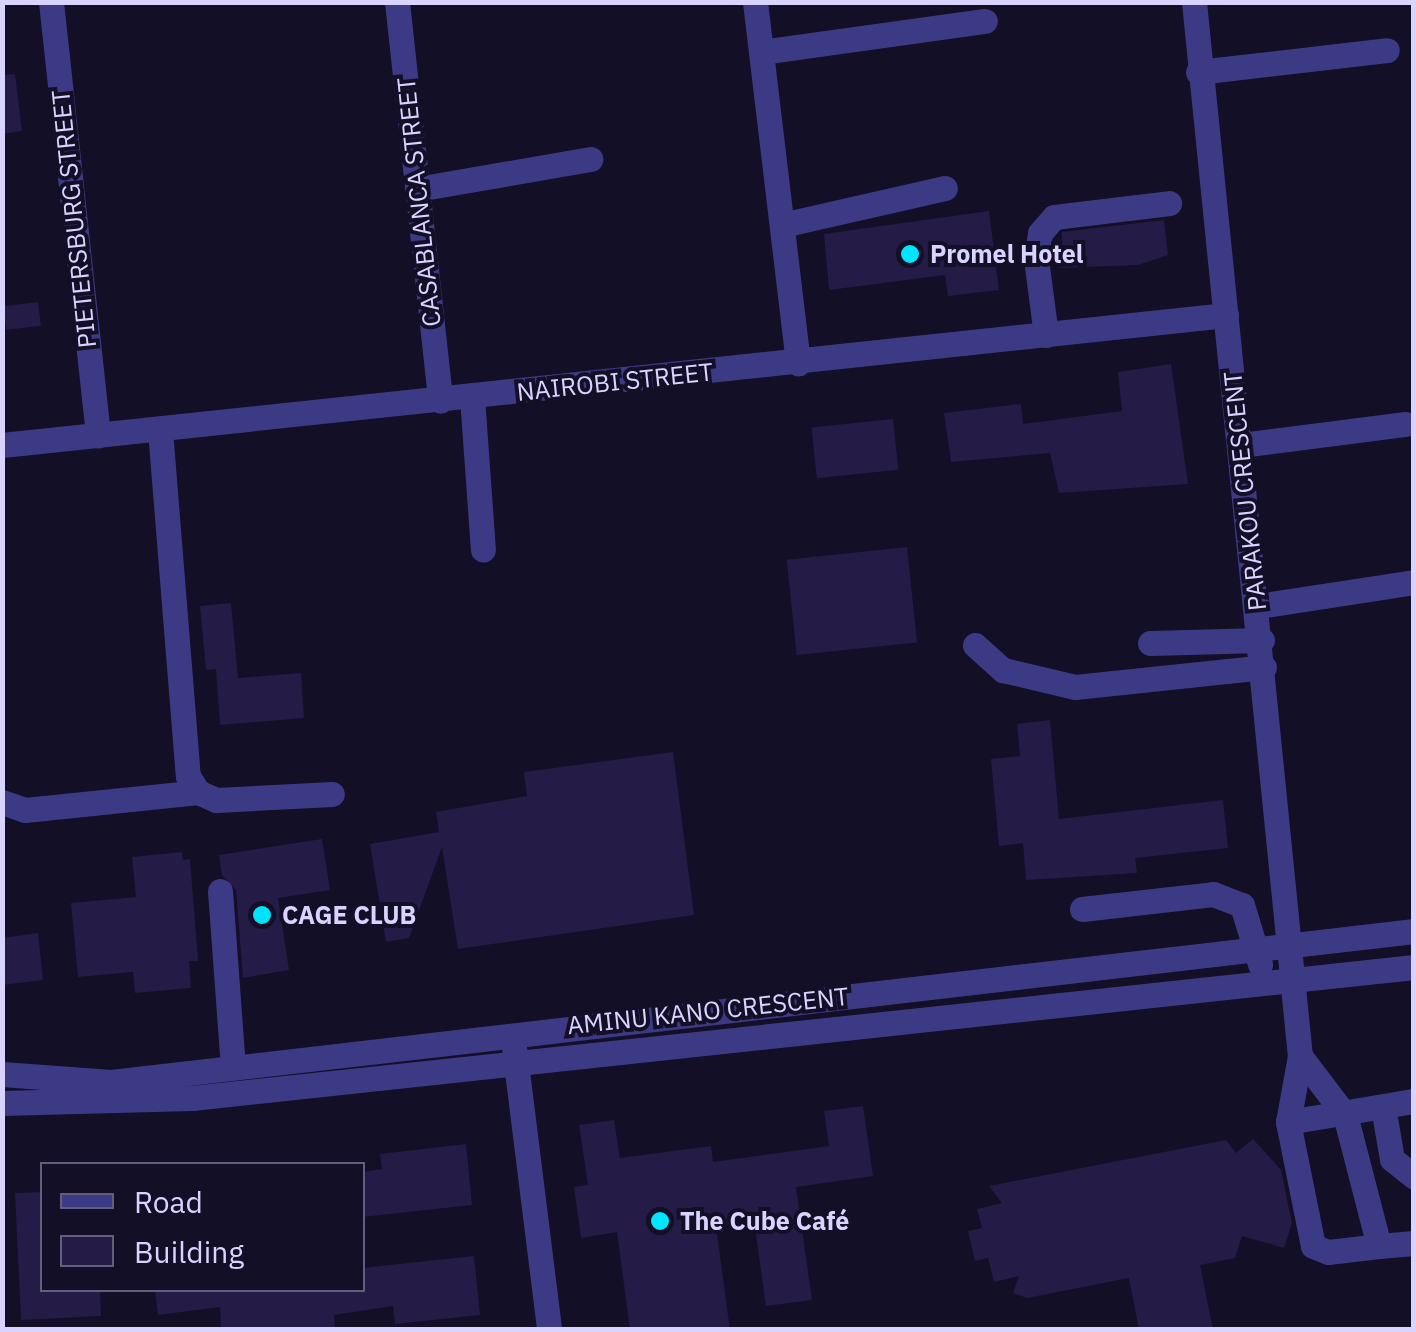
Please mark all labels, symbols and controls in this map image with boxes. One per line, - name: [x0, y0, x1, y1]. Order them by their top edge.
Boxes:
- street label: CASABLANCA STREET: [391, 76, 447, 328]
- street label: PIETERSBURG STREET: [46, 88, 102, 350]
- place label: Promel Hotel: [930, 239, 1083, 269]
- marker: Promel Hotel: [899, 243, 921, 265]
- street label: NAIROBI STREET: [515, 357, 715, 407]
- street label: PARAKOU CRESCENT: [1218, 370, 1272, 612]
- place label: CAGE CLUB: [282, 900, 416, 930]
- marker: CAGE CLUB: [251, 904, 273, 926]
- street label: AMINU KANO CRESCENT: [566, 981, 850, 1041]
- legend: [40, 1162, 365, 1292]
- text: Road: [134, 1182, 203, 1221]
- place label: The Cube Café: [680, 1206, 849, 1236]
- marker: The Cube Café: [649, 1210, 671, 1232]
- text: Building: [134, 1232, 244, 1271]

